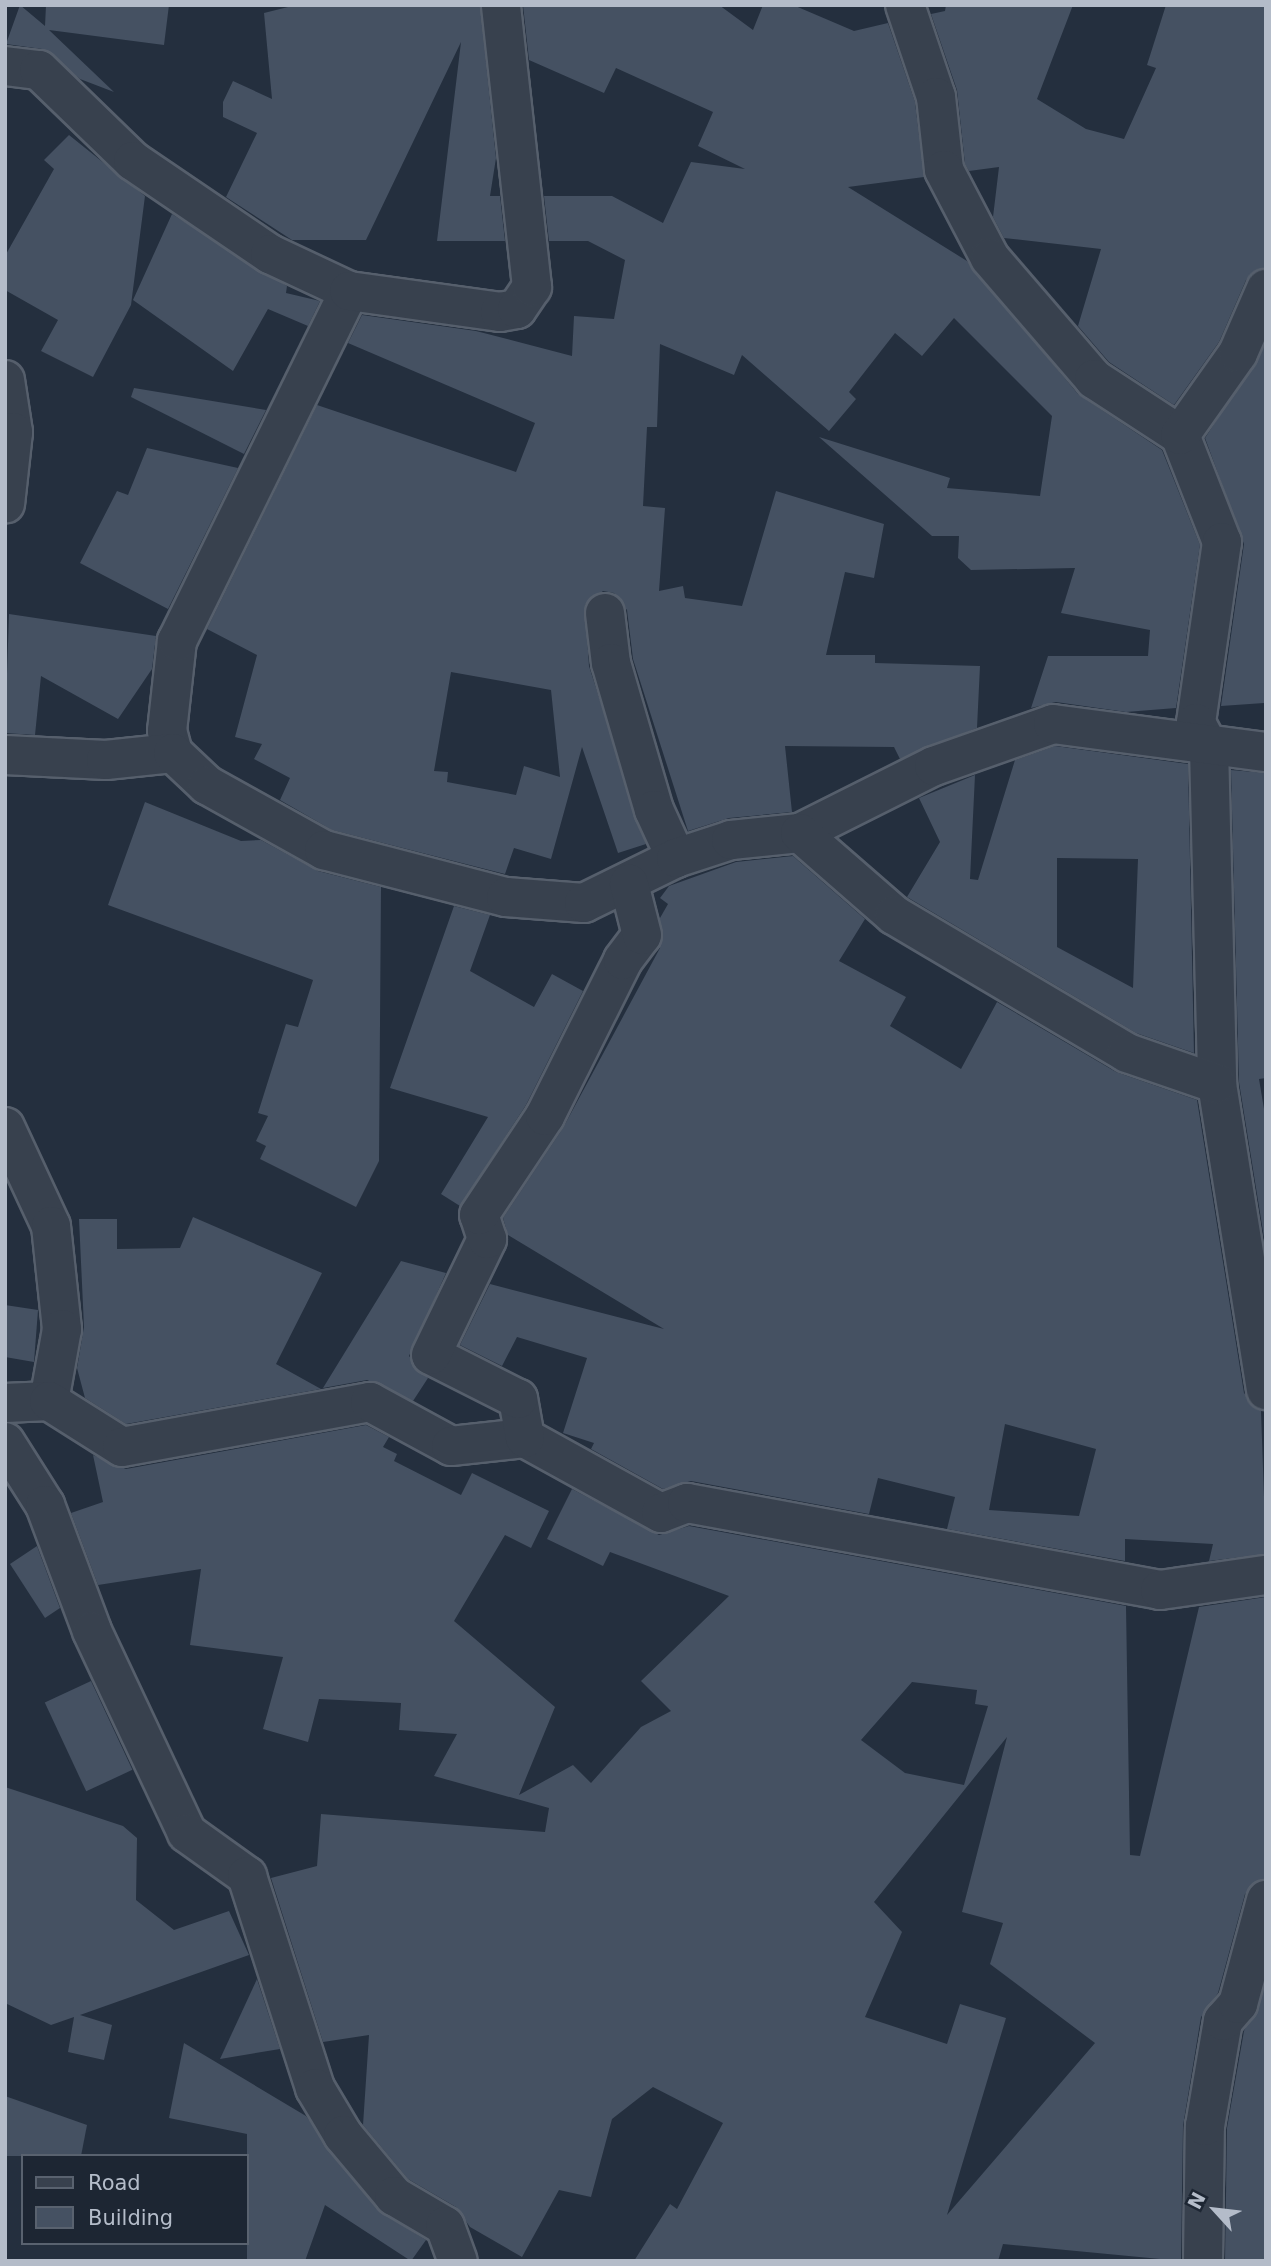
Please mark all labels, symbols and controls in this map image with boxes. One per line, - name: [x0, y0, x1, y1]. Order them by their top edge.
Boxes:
- legend: [21, 2154, 248, 2245]
- text: Road: [88, 2171, 141, 2195]
- north arrow: [1180, 2175, 1250, 2245]
- text: N: [1183, 2188, 1210, 2213]
- text: Building: [88, 2206, 173, 2230]

